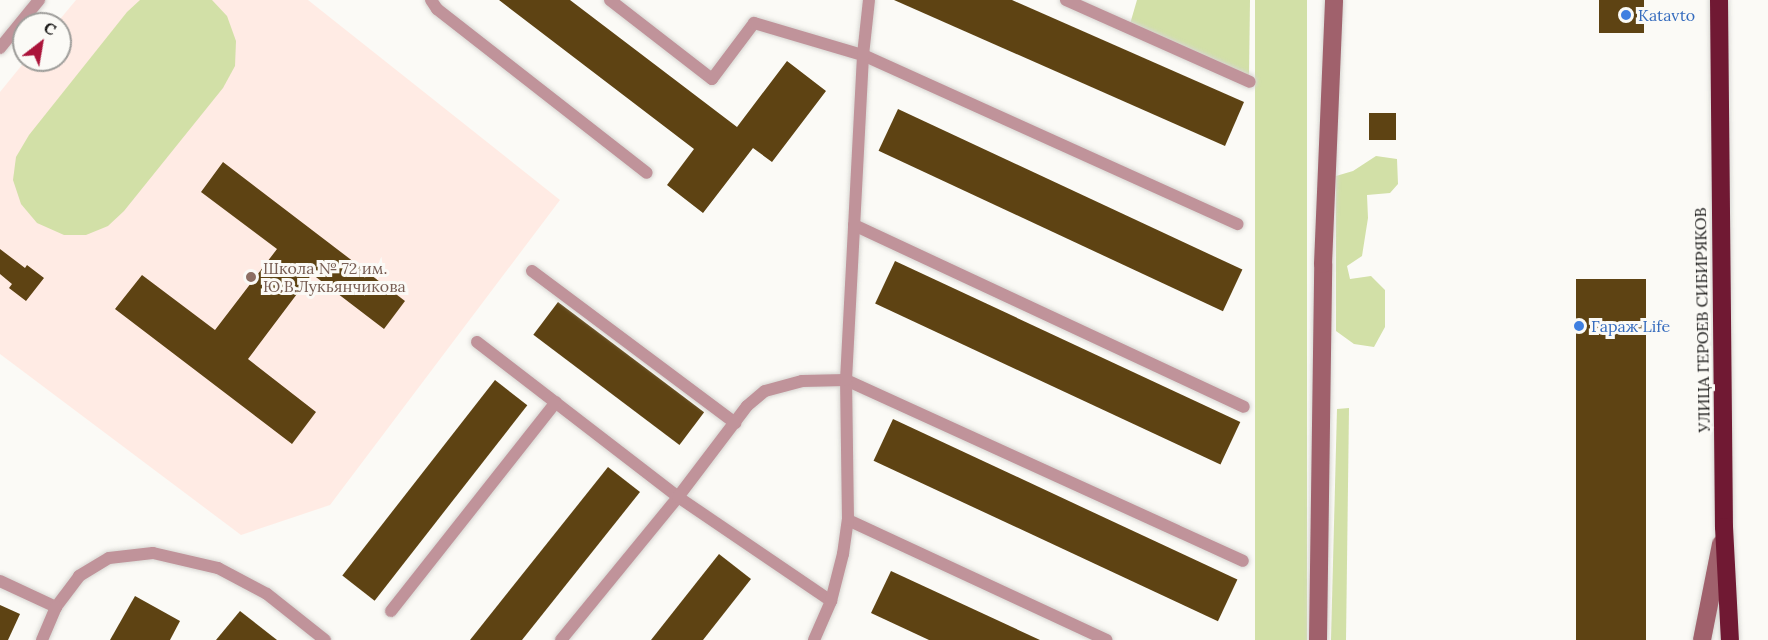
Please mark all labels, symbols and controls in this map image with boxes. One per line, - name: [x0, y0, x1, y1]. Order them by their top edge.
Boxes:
- place label: Katavto: [1638, 5, 1695, 25]
- marker: Katavto: [1619, 8, 1633, 22]
- north arrow: [12, 12, 72, 72]
- text: С: [40, 17, 60, 40]
- street label: УЛИЦА ГЕРОЕВ СИБИРЯКОВ: [1690, 207, 1714, 433]
- place label: Школа № 72 им. Ю.В.Лукьянчикова: [263, 258, 406, 296]
- marker: Школа № 72 им. Ю.В.Лукьянчикова: [244, 270, 258, 284]
- place label: Гараж Life: [1591, 316, 1670, 336]
- marker: Гараж Life: [1572, 319, 1586, 333]

